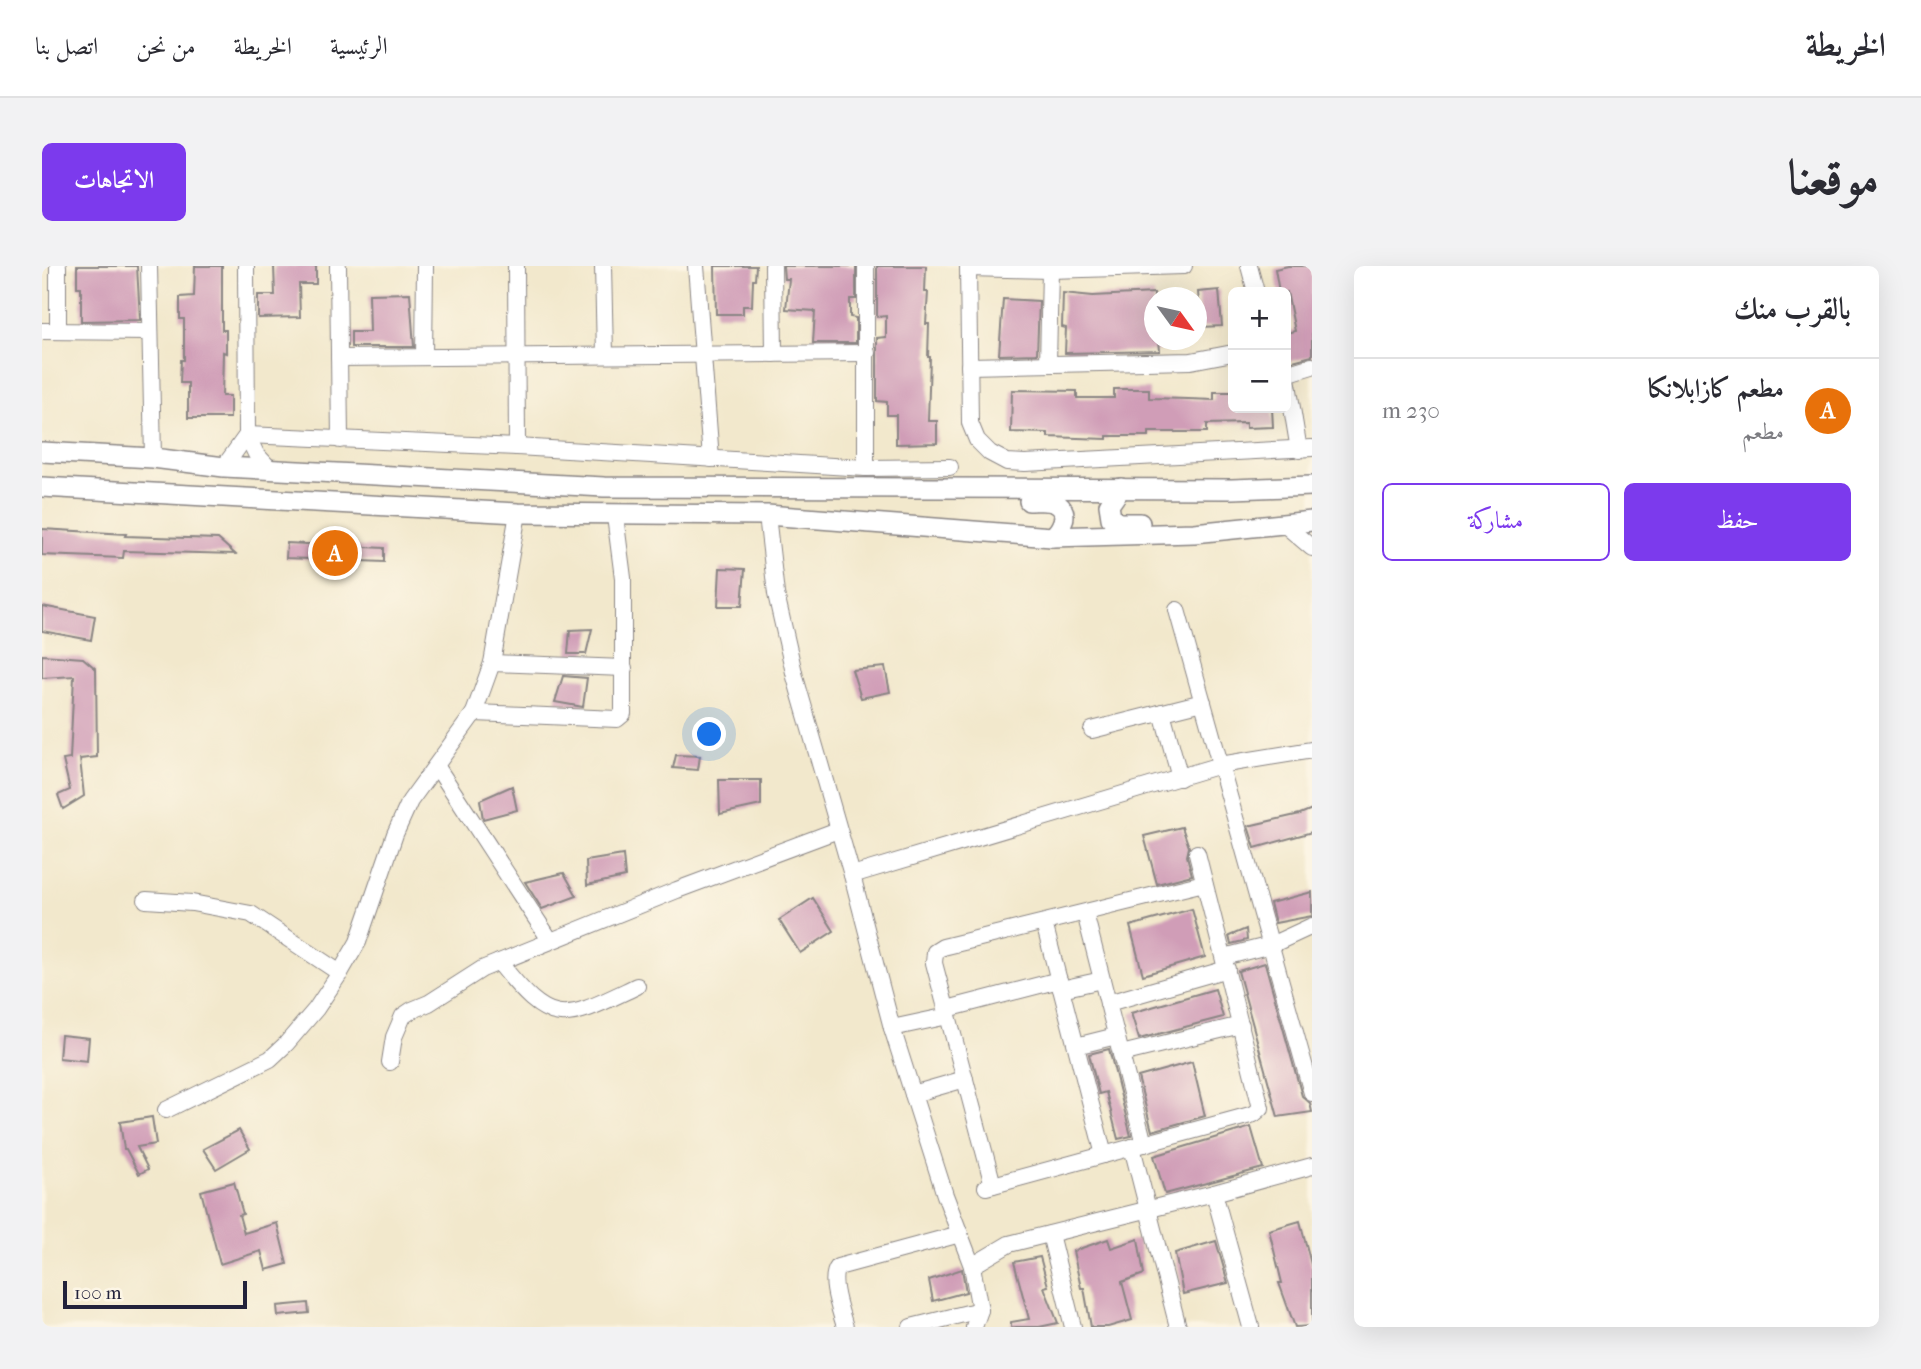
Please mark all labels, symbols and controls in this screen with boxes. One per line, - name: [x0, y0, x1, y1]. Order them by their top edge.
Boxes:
- text: الخريطة: [1806, 26, 1886, 65]
- text: اتصل بنا: [35, 32, 98, 60]
- text: من نحن: [136, 32, 196, 60]
- text: الخريطة: [234, 32, 292, 60]
- text: الرئيسية: [330, 32, 388, 60]
- button: الاتجاهات: [42, 143, 186, 221]
- text: موقعنا: [1787, 149, 1879, 207]
- north arrow: [1144, 287, 1207, 350]
- map controls: [1228, 287, 1291, 413]
- button: +: [1228, 287, 1291, 350]
- text: بالقرب منك: [1734, 292, 1851, 327]
- button: −: [1228, 350, 1291, 413]
- text: مطعم كازابلانكا: [1648, 373, 1784, 404]
- text: 230 m: [1382, 397, 1440, 424]
- text: A: [1821, 397, 1835, 424]
- text: مطعم: [1742, 418, 1784, 445]
- button: مشاركة: [1382, 483, 1610, 561]
- button: حفظ: [1624, 483, 1851, 561]
- pin: A: [312, 527, 358, 579]
- your location: [692, 717, 726, 751]
- scale bar: [63, 1278, 247, 1310]
- text: 100 m: [74, 1282, 122, 1304]

